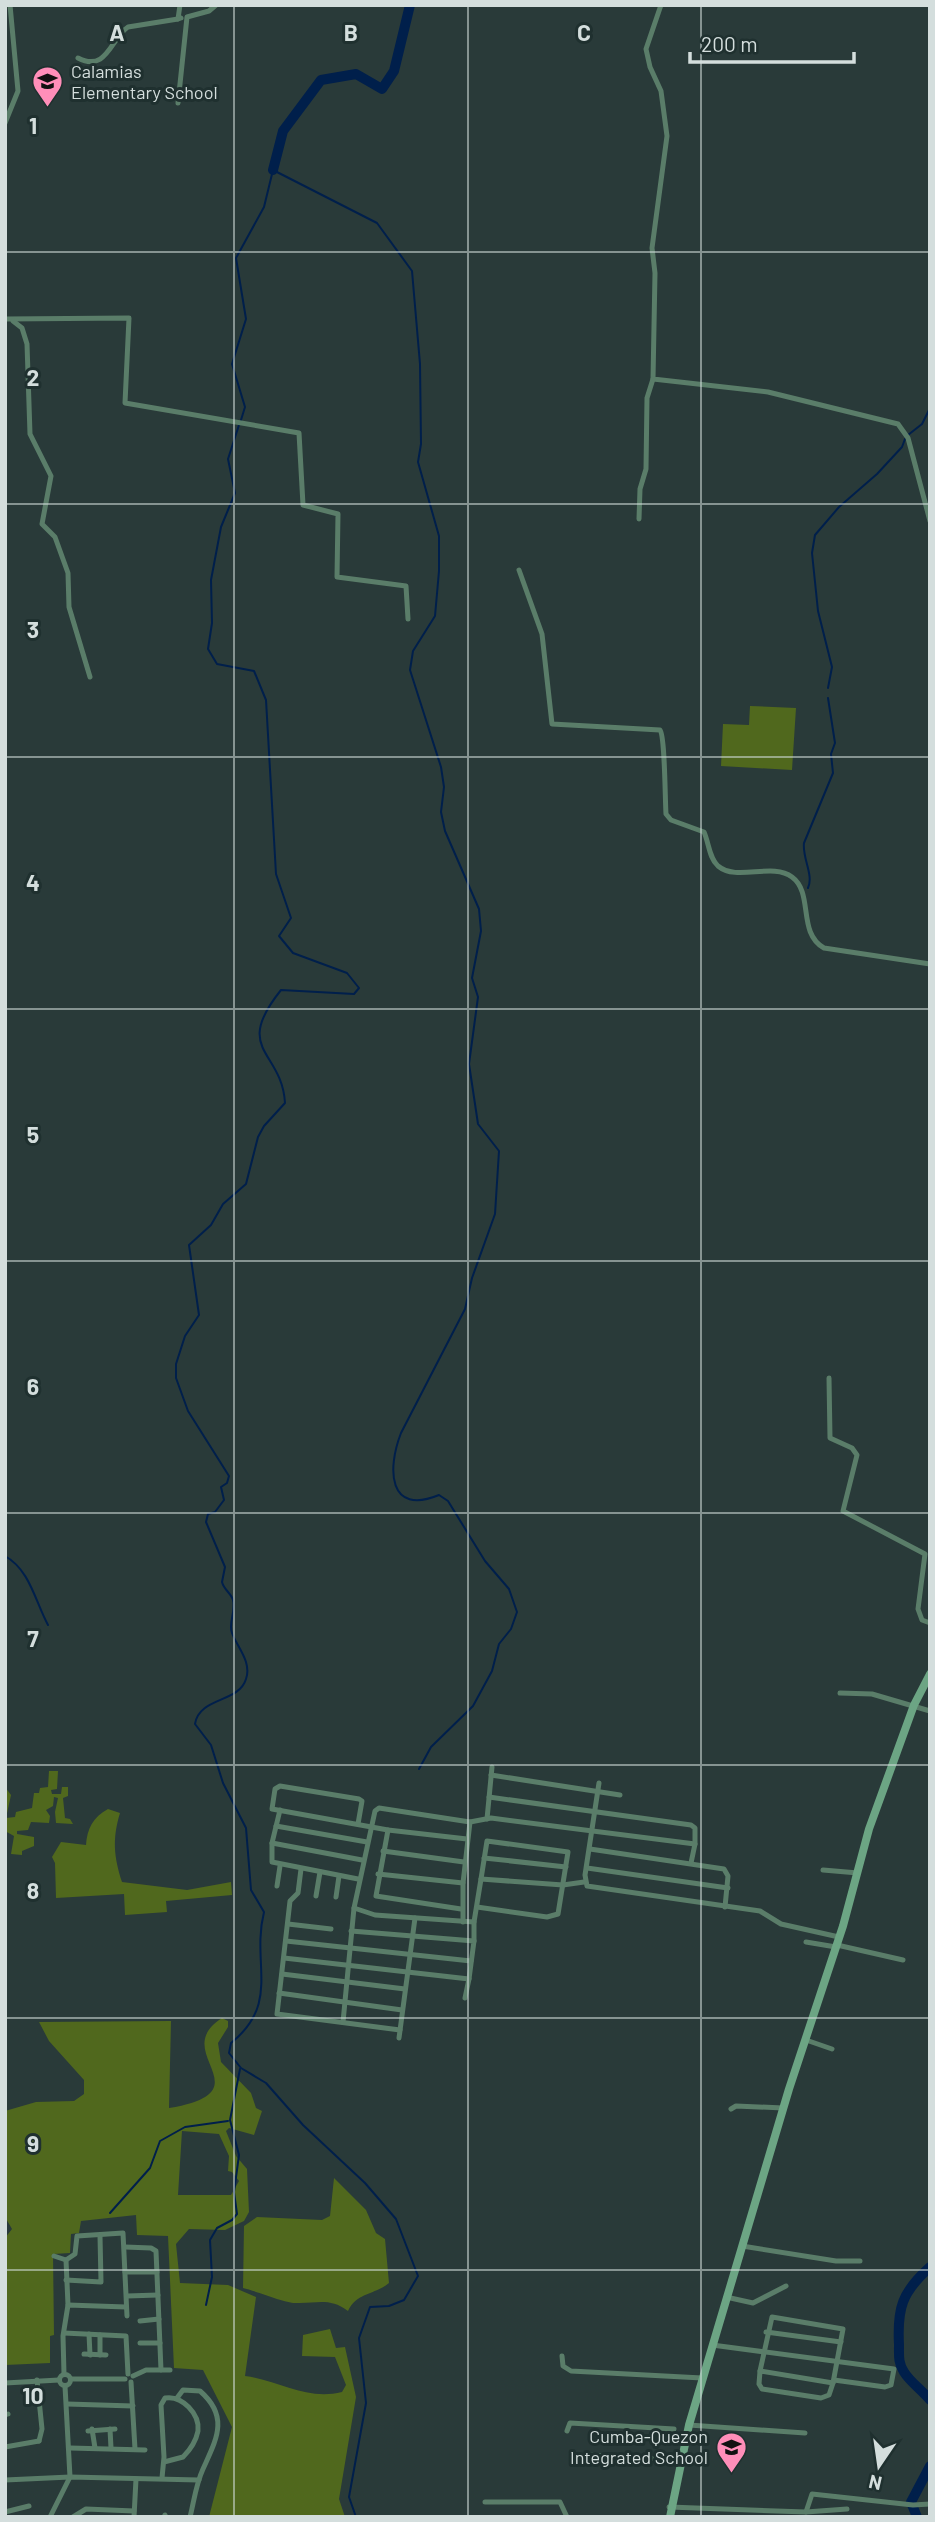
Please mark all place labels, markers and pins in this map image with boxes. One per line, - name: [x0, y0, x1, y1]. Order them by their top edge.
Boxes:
- place label: Calamias Elementary School: [71, 60, 218, 103]
- school or university icon: Calamias Elementary School: [31, 65, 65, 109]
- place label: Cumba-Quezon Integrated School: [570, 2425, 708, 2468]
- school or university icon: Cumba-Quezon Integrated School: [714, 2430, 748, 2474]

